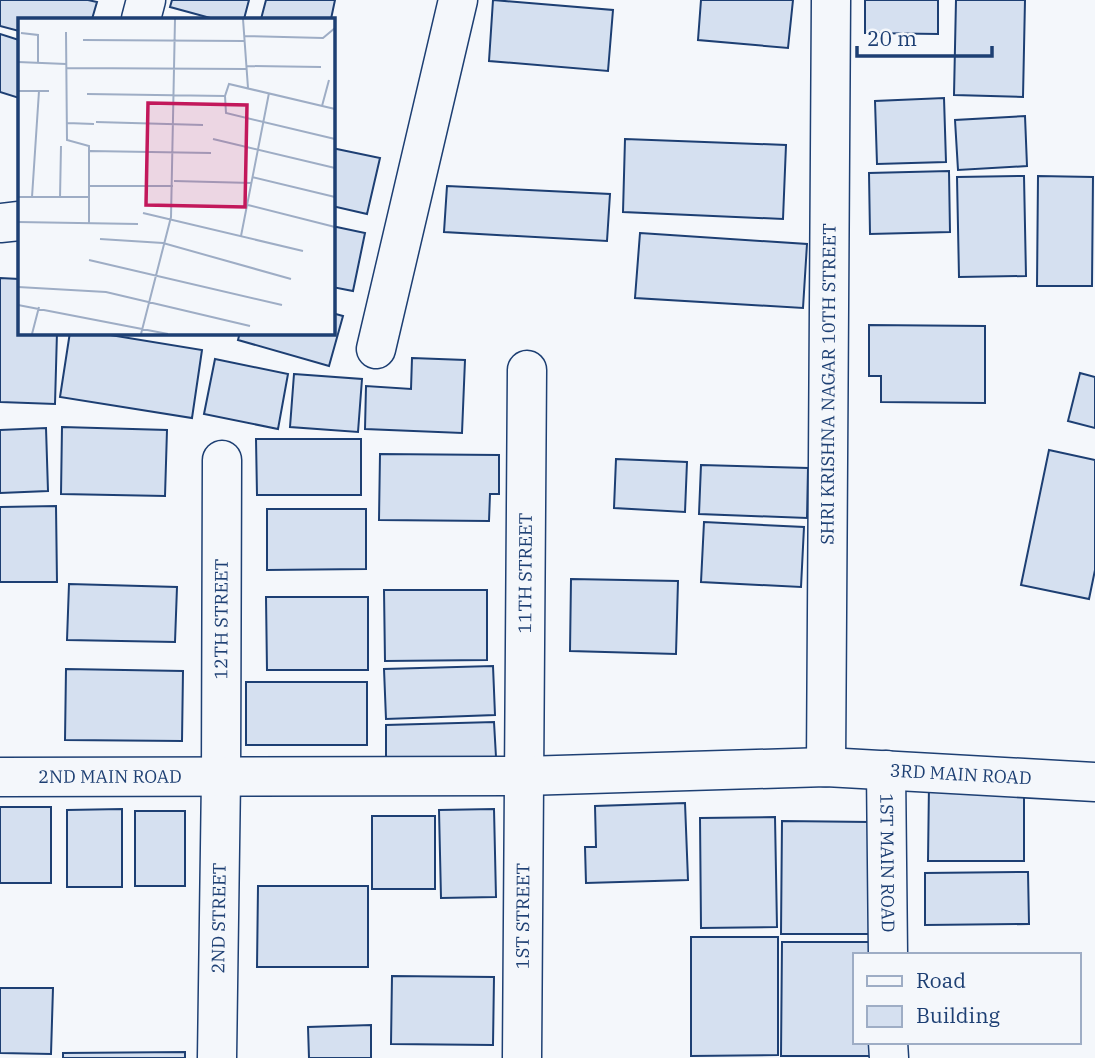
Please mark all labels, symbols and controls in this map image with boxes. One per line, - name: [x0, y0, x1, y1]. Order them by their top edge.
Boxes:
- scale bar: [857, 14, 992, 58]
- inset map: [18, 18, 334, 334]
- text: 20 m: [867, 24, 917, 52]
- street label: SHRI KRISHNA NAGAR 10TH STREET: [815, 223, 841, 545]
- street label: 11TH STREET: [513, 512, 537, 633]
- street label: 12TH STREET: [209, 558, 233, 679]
- street label: 3RD MAIN ROAD: [889, 759, 1032, 789]
- street label: 2ND MAIN ROAD: [38, 765, 182, 788]
- street label: 1ST MAIN ROAD: [875, 793, 900, 933]
- street label: 2ND STREET: [206, 862, 231, 974]
- street label: 1ST STREET: [511, 863, 534, 969]
- legend: [853, 953, 1081, 1044]
- text: Road: [916, 966, 966, 994]
- text: Building: [916, 1001, 1001, 1029]

